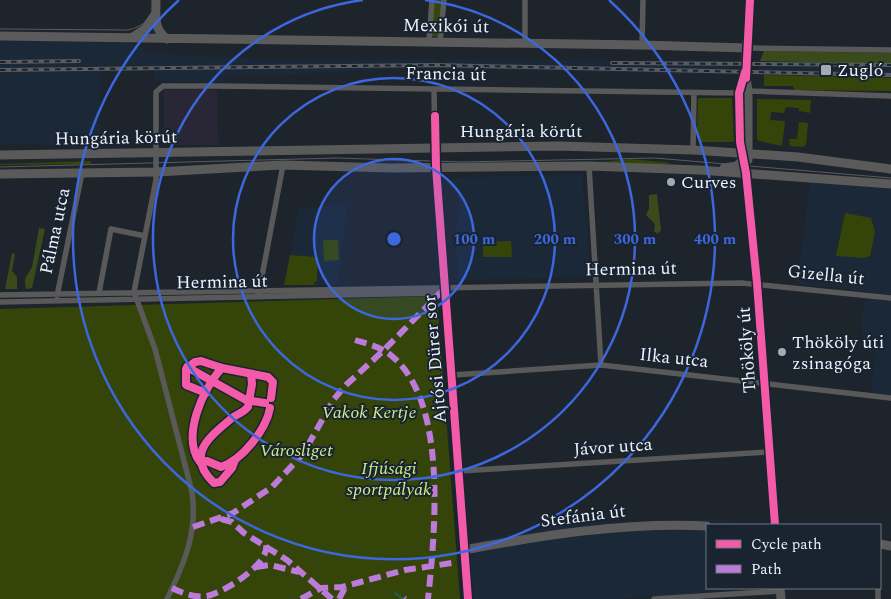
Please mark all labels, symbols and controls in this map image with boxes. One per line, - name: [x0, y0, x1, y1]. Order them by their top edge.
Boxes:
- street label: Mexikói út: [403, 12, 489, 40]
- place label: Zugló: [837, 57, 883, 84]
- street label: Francia út: [405, 60, 487, 88]
- marker: Zugló: [819, 63, 833, 77]
- street label: Hungária körút: [460, 118, 582, 145]
- street label: Hungária körút: [54, 123, 178, 153]
- place label: Curves: [681, 169, 736, 196]
- marker: Curves: [665, 176, 677, 188]
- street label: Pálma utca: [33, 185, 77, 277]
- text: 100 m: [453, 228, 496, 251]
- text: 200 m: [534, 228, 577, 251]
- text: 300 m: [614, 228, 657, 251]
- text: 400 m: [694, 228, 737, 251]
- centre of rings: [385, 230, 403, 248]
- street label: Hermina út: [585, 255, 677, 283]
- street label: Gizella út: [786, 258, 866, 292]
- street label: Hermina út: [176, 268, 268, 296]
- street label: Ajtósi Dürer sor: [416, 294, 454, 424]
- street label: Thököly út: [731, 306, 763, 394]
- place label: Thököly úti zsinagóga: [792, 329, 884, 377]
- street label: Ilka utca: [638, 341, 710, 375]
- marker: Thököly úti zsinagóga: [776, 346, 788, 358]
- park label: Vakok Kertje: [321, 399, 417, 426]
- street label: Jávor utca: [573, 431, 654, 463]
- park label: Városliget: [259, 437, 333, 464]
- park label: Ifjúsági sportpályák: [346, 455, 432, 503]
- street label: Stefánia út: [539, 497, 627, 535]
- legend: [706, 524, 881, 589]
- text: Cycle path: [751, 533, 822, 556]
- text: Path: [751, 558, 782, 581]

